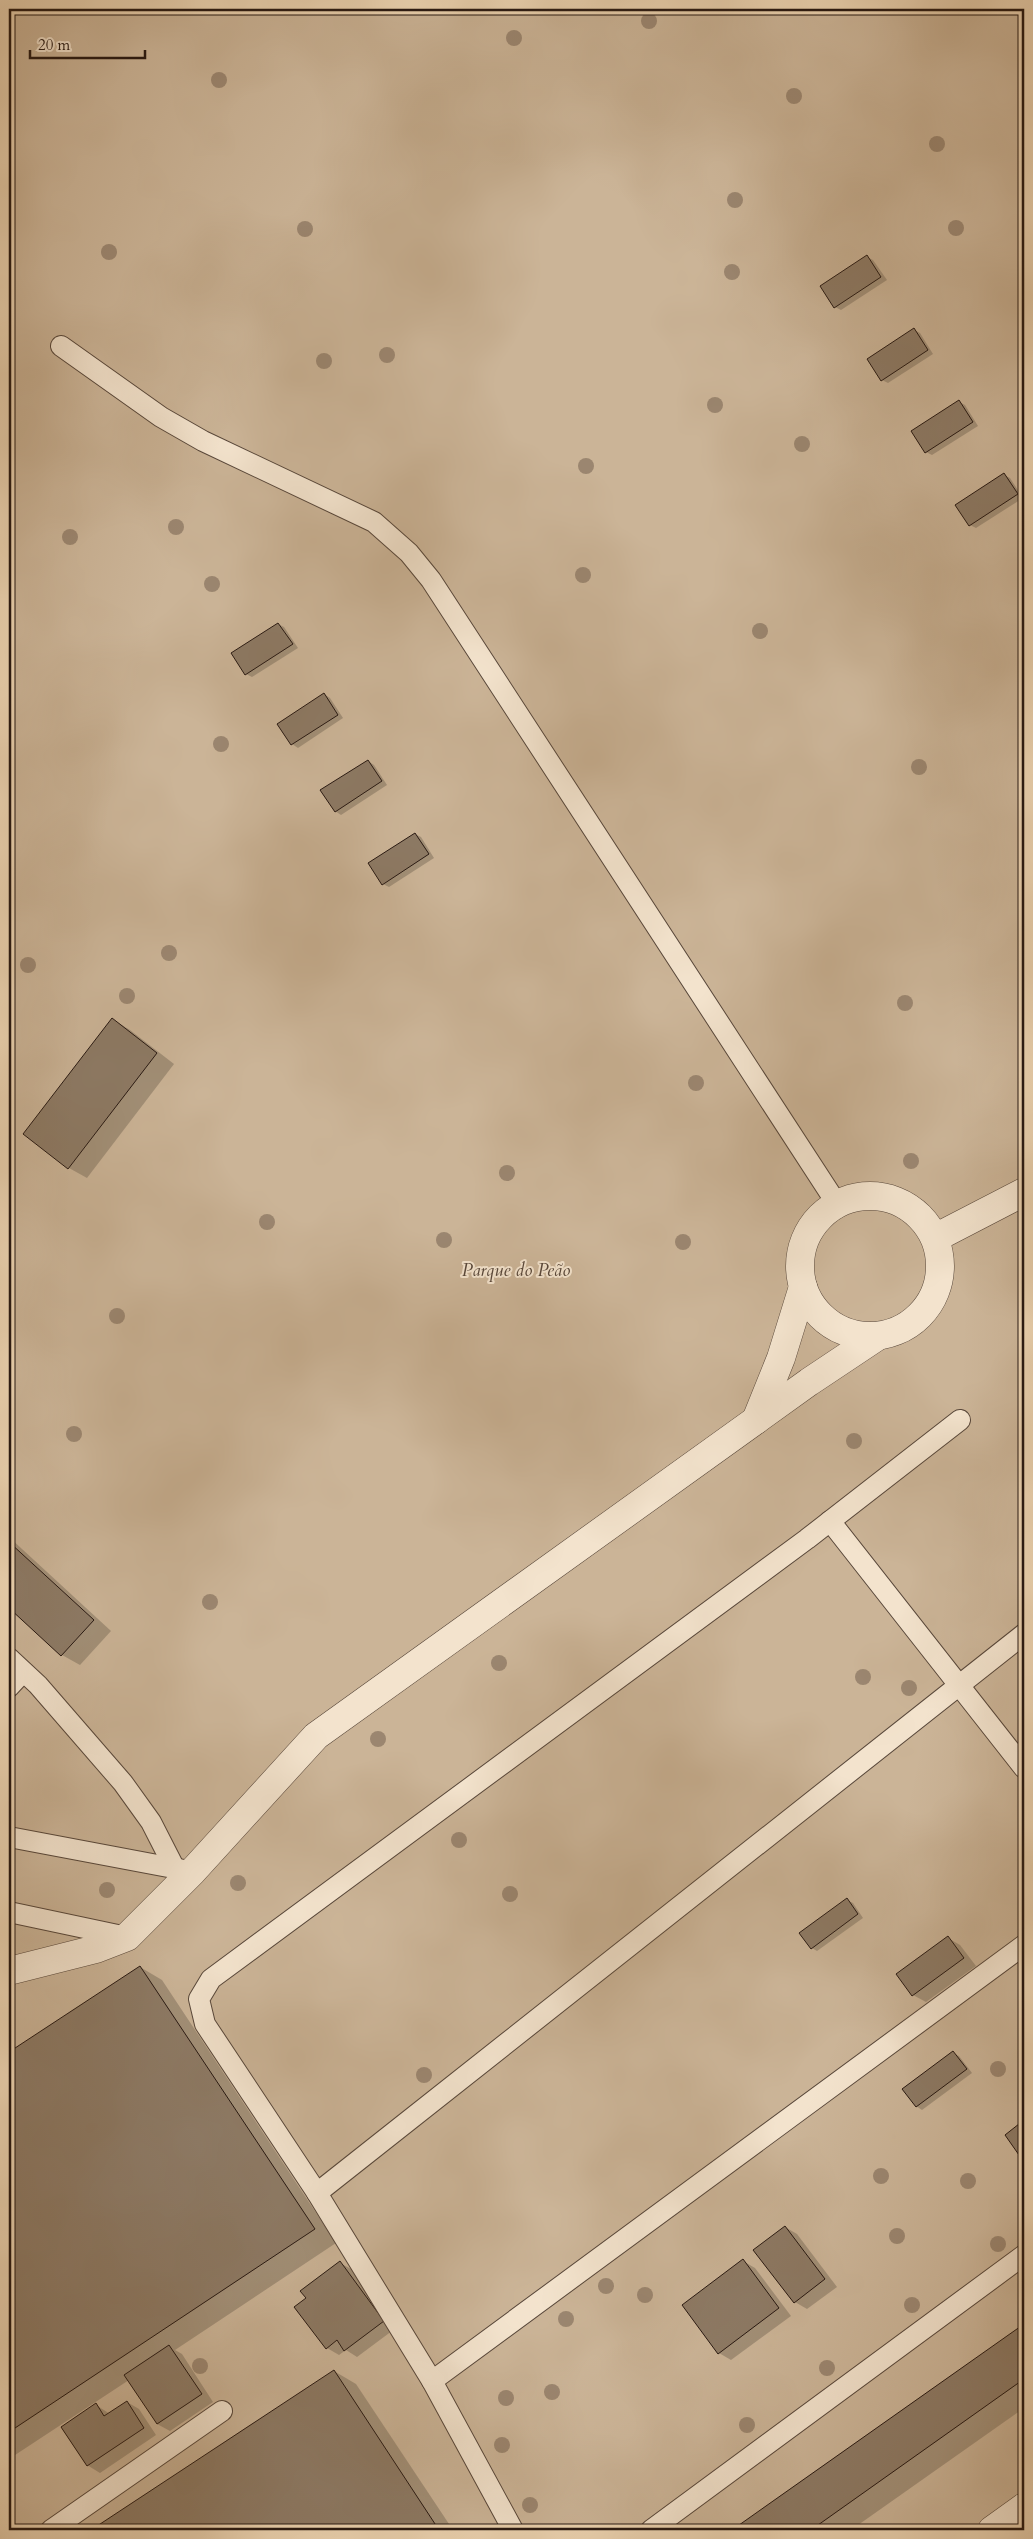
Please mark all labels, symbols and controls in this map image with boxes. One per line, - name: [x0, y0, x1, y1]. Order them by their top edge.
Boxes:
- scale bar: [30, 28, 145, 60]
- text: 20 m: [38, 35, 70, 55]
- park label: Parque do Peão: [462, 1258, 570, 1283]

